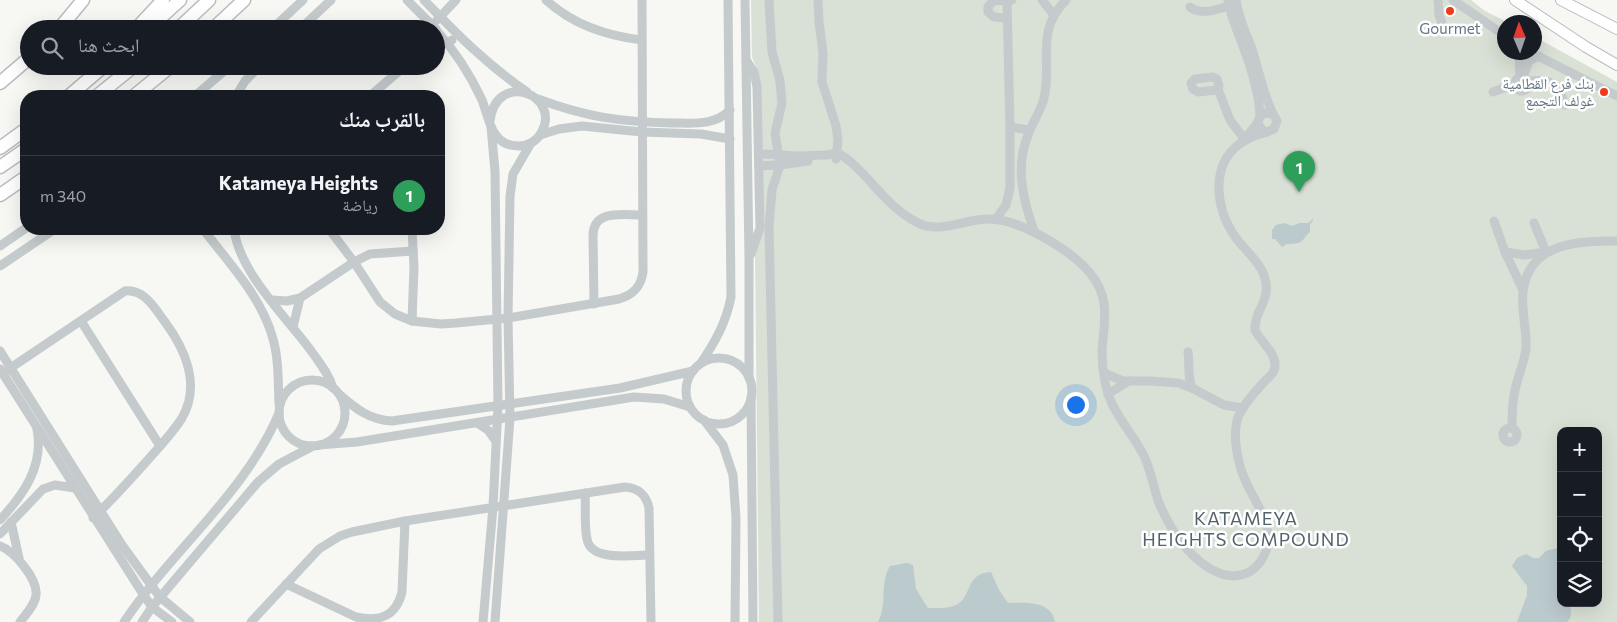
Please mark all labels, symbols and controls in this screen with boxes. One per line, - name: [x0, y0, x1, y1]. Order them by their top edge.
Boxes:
- marker: Gourmet: [1444, 5, 1456, 17]
- north arrow: [1497, 15, 1542, 60]
- place label: Gourmet: [1419, 19, 1481, 37]
- search box: [20, 20, 445, 75]
- text: ابحث هنا: [78, 33, 140, 56]
- icon: search: [38, 34, 66, 62]
- place label: بنك فرع القطامية غولف التجمع: [1502, 74, 1594, 111]
- marker: بنك فرع القطامية غولف التجمع: [1598, 86, 1610, 98]
- text: بالقرب منك: [339, 106, 425, 131]
- pin: 1: [1283, 151, 1315, 192]
- text: Katameya Heights: [219, 171, 378, 194]
- text: 340 m: [40, 186, 86, 205]
- text: 1: [405, 186, 413, 205]
- text: رياضة: [342, 195, 378, 214]
- your location: [1063, 392, 1089, 418]
- map controls: [1557, 427, 1602, 607]
- button: +: [1557, 427, 1602, 472]
- button: −: [1557, 472, 1602, 517]
- district label: KATAMEYA HEIGHTS COMPOUND: [1142, 507, 1350, 550]
- button: locate: [1557, 517, 1602, 562]
- button: layers: [1557, 562, 1602, 607]

